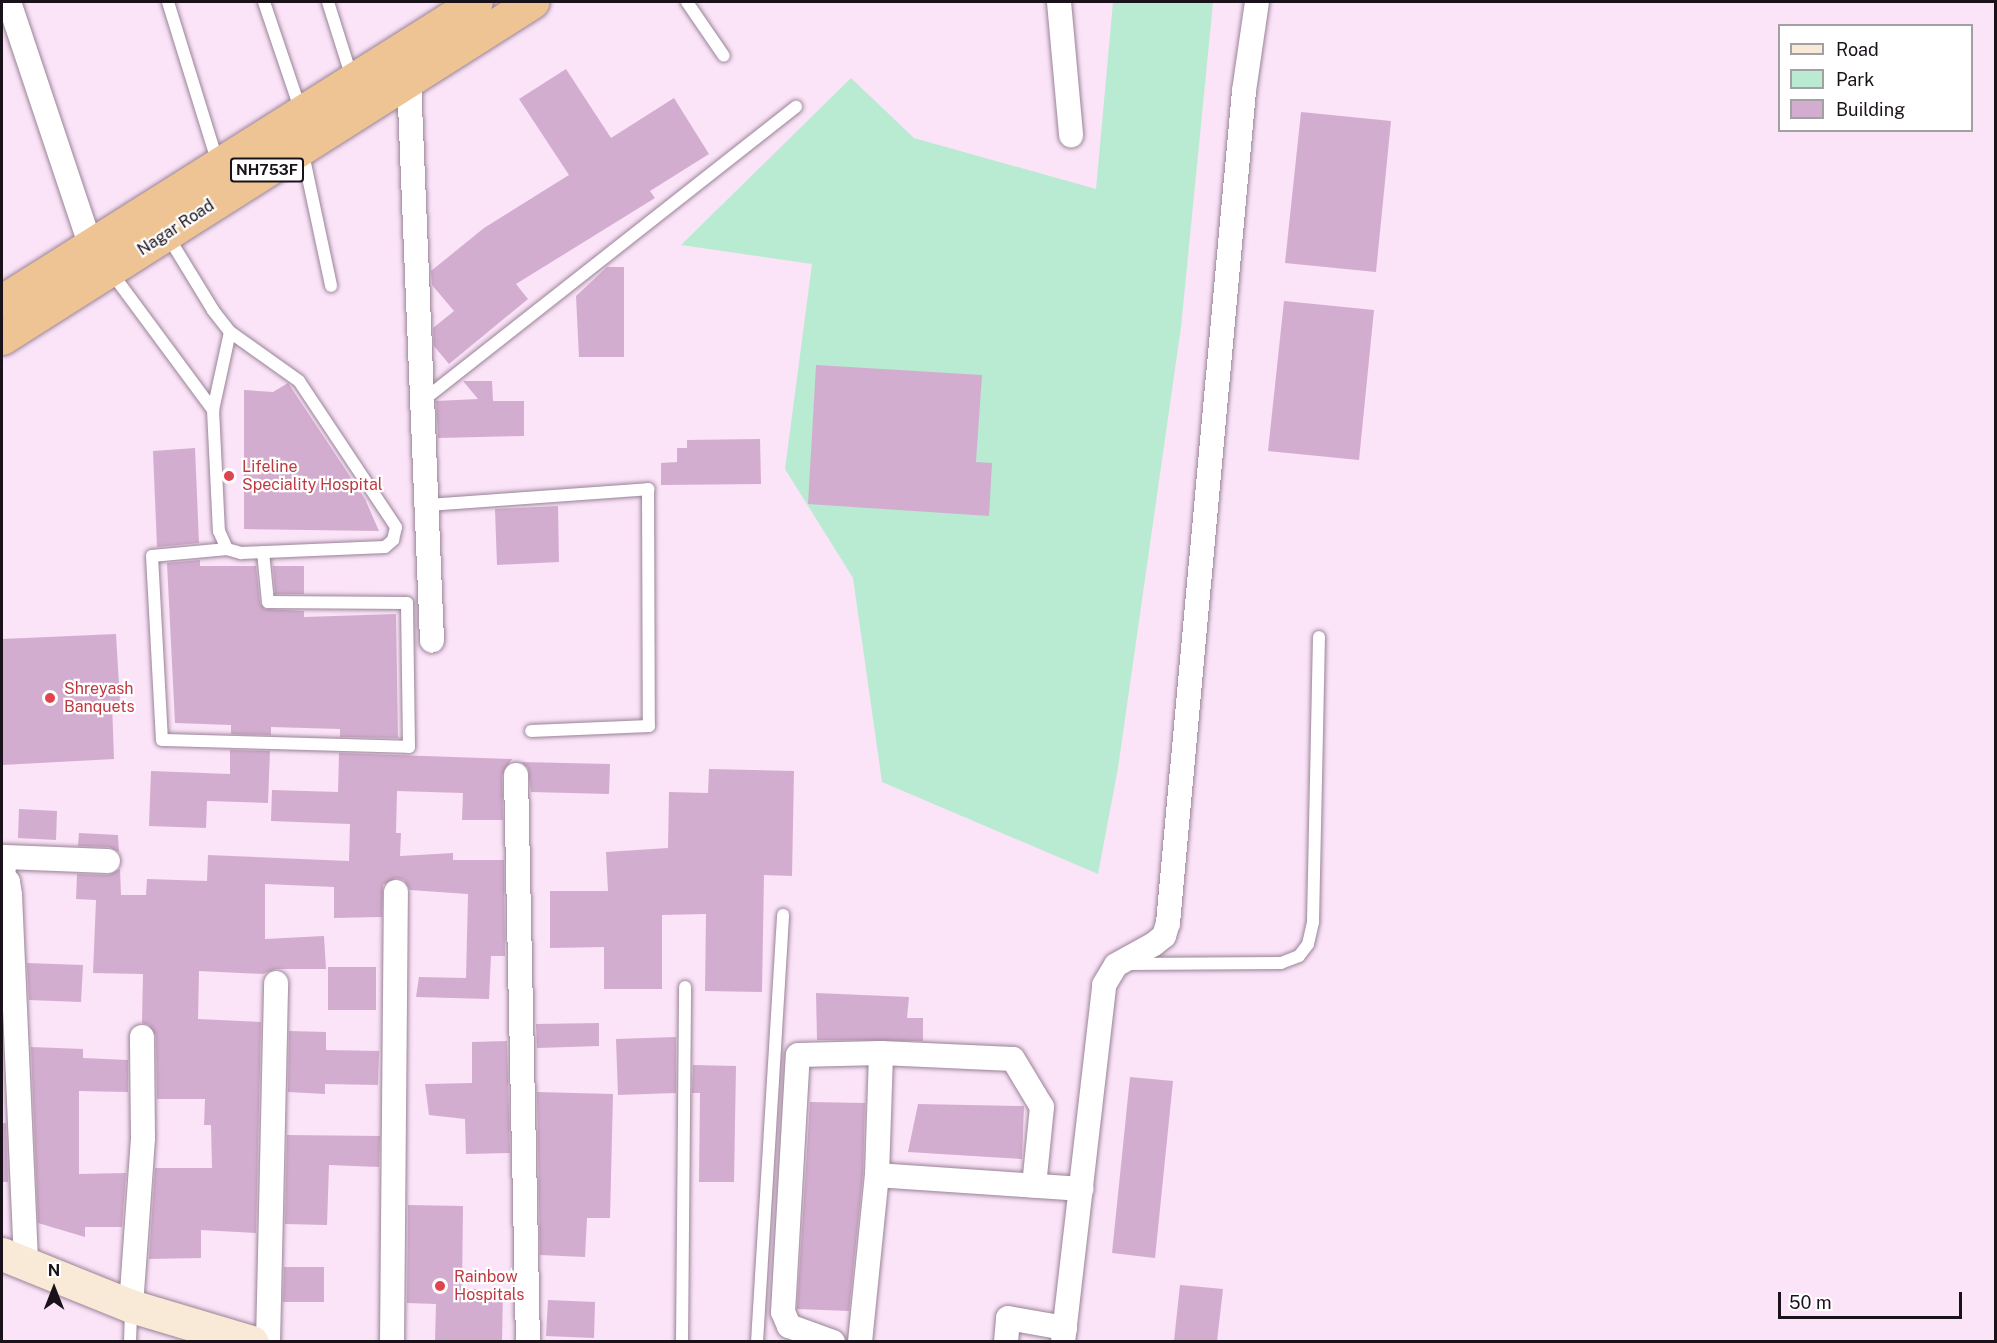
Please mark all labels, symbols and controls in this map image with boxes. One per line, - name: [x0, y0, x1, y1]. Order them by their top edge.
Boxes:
- legend: [1778, 24, 1973, 132]
- text: Road: [1836, 39, 1879, 60]
- text: Park: [1836, 69, 1874, 90]
- text: Building: [1836, 99, 1905, 120]
- road number: NH753F: [230, 158, 304, 182]
- street label: Nagar Road: [134, 196, 218, 260]
- place label: Lifeline Speciality Hospital: [242, 457, 383, 495]
- marker: Lifeline Speciality Hospital: [220, 467, 238, 485]
- place label: Shreyash Banquets: [64, 679, 135, 717]
- marker: Shreyash Banquets: [41, 689, 59, 707]
- north arrow: [24, 1259, 84, 1319]
- text: N: [48, 1261, 60, 1280]
- place label: Rainbow Hospitals: [454, 1267, 524, 1305]
- marker: Rainbow Hospitals: [431, 1277, 449, 1295]
- scale bar: [1781, 1280, 1966, 1318]
- text: 50 m: [1789, 1292, 1832, 1313]

